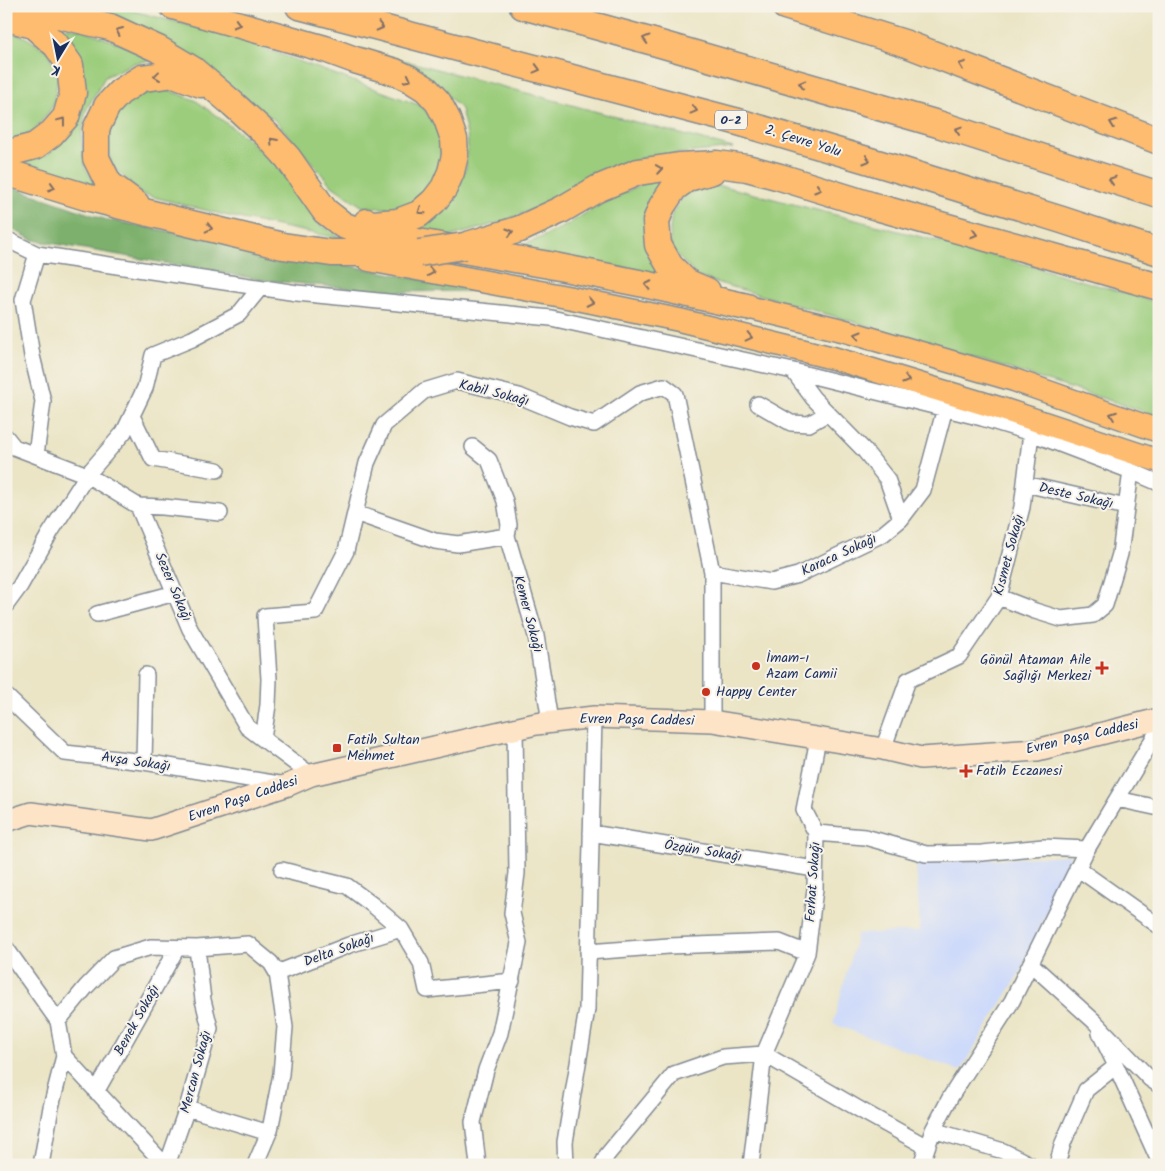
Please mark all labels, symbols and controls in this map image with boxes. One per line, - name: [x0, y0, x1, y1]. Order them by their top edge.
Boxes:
- one-way arrow: [232, 18, 241, 29]
- one-way arrow: [375, 21, 384, 32]
- one-way arrow: [115, 27, 124, 38]
- north arrow: [32, 32, 82, 82]
- one-way arrow: [642, 35, 650, 45]
- text: K: [49, 58, 62, 81]
- one-way arrow: [958, 61, 966, 71]
- one-way arrow: [533, 63, 541, 73]
- one-way arrow: [153, 70, 161, 81]
- one-way arrow: [402, 73, 411, 83]
- one-way arrow: [798, 80, 806, 90]
- one-way arrow: [690, 104, 699, 115]
- road number: O-2: [715, 110, 747, 130]
- one-way arrow: [56, 118, 64, 127]
- street label: 2. Çevre Yolu: [762, 119, 844, 163]
- one-way arrow: [1109, 119, 1118, 130]
- one-way arrow: [954, 126, 962, 136]
- one-way arrow: [270, 138, 279, 147]
- one-way arrow: [862, 155, 871, 165]
- one-way arrow: [655, 164, 663, 174]
- one-way arrow: [1109, 175, 1117, 185]
- one-way arrow: [48, 181, 56, 191]
- one-way arrow: [813, 183, 822, 193]
- one-way arrow: [417, 205, 427, 214]
- one-way arrow: [205, 222, 214, 233]
- one-way arrow: [506, 227, 514, 237]
- one-way arrow: [970, 229, 978, 239]
- one-way arrow: [426, 266, 435, 276]
- one-way arrow: [644, 280, 653, 291]
- one-way arrow: [586, 296, 595, 307]
- one-way arrow: [854, 330, 862, 340]
- one-way arrow: [744, 331, 753, 342]
- street label: Kabil Sokağı: [457, 374, 532, 412]
- one-way arrow: [901, 374, 909, 384]
- one-way arrow: [1109, 411, 1118, 421]
- street label: Deste Sokağı: [1037, 477, 1116, 515]
- street label: Kısmet Sokağı: [988, 511, 1031, 598]
- street label: Karaca Sokağı: [797, 528, 881, 582]
- street label: Sezer Sokağı: [148, 549, 198, 625]
- street label: Kemer Sokağı: [507, 573, 549, 656]
- place label: İmam-ı Azam Camii: [766, 647, 837, 685]
- place label: Gönül Ataman Aile Sağlığı Merkezi: [980, 649, 1092, 687]
- marker: İmam-ı Azam Camii: [750, 660, 762, 672]
- marker: Gönül Ataman Aile Sağlığı Merkezi: [1095, 661, 1109, 675]
- place label: Happy Center: [716, 681, 797, 703]
- marker: Happy Center: [700, 686, 712, 698]
- street label: Evren Paşa Caddesi: [579, 708, 695, 732]
- street label: Evren Paşa Caddesi: [1024, 713, 1141, 761]
- place label: Fatih Sultan Mehmet: [347, 729, 420, 767]
- marker: Fatih Sultan Mehmet: [331, 742, 343, 754]
- street label: Avşa Sokağı: [100, 746, 172, 778]
- place label: Fatih Eczanesi: [976, 760, 1063, 782]
- marker: Fatih Eczanesi: [960, 765, 972, 777]
- street label: Evren Paşa Caddesi: [185, 770, 302, 828]
- street label: Özgün Sokağı: [663, 834, 744, 868]
- street label: Ferhat Sokağı: [799, 841, 827, 923]
- street label: Delta Sokağı: [301, 927, 378, 973]
- street label: Benek Sokağı: [108, 980, 166, 1060]
- street label: Mercan Sokağı: [174, 1028, 218, 1116]

